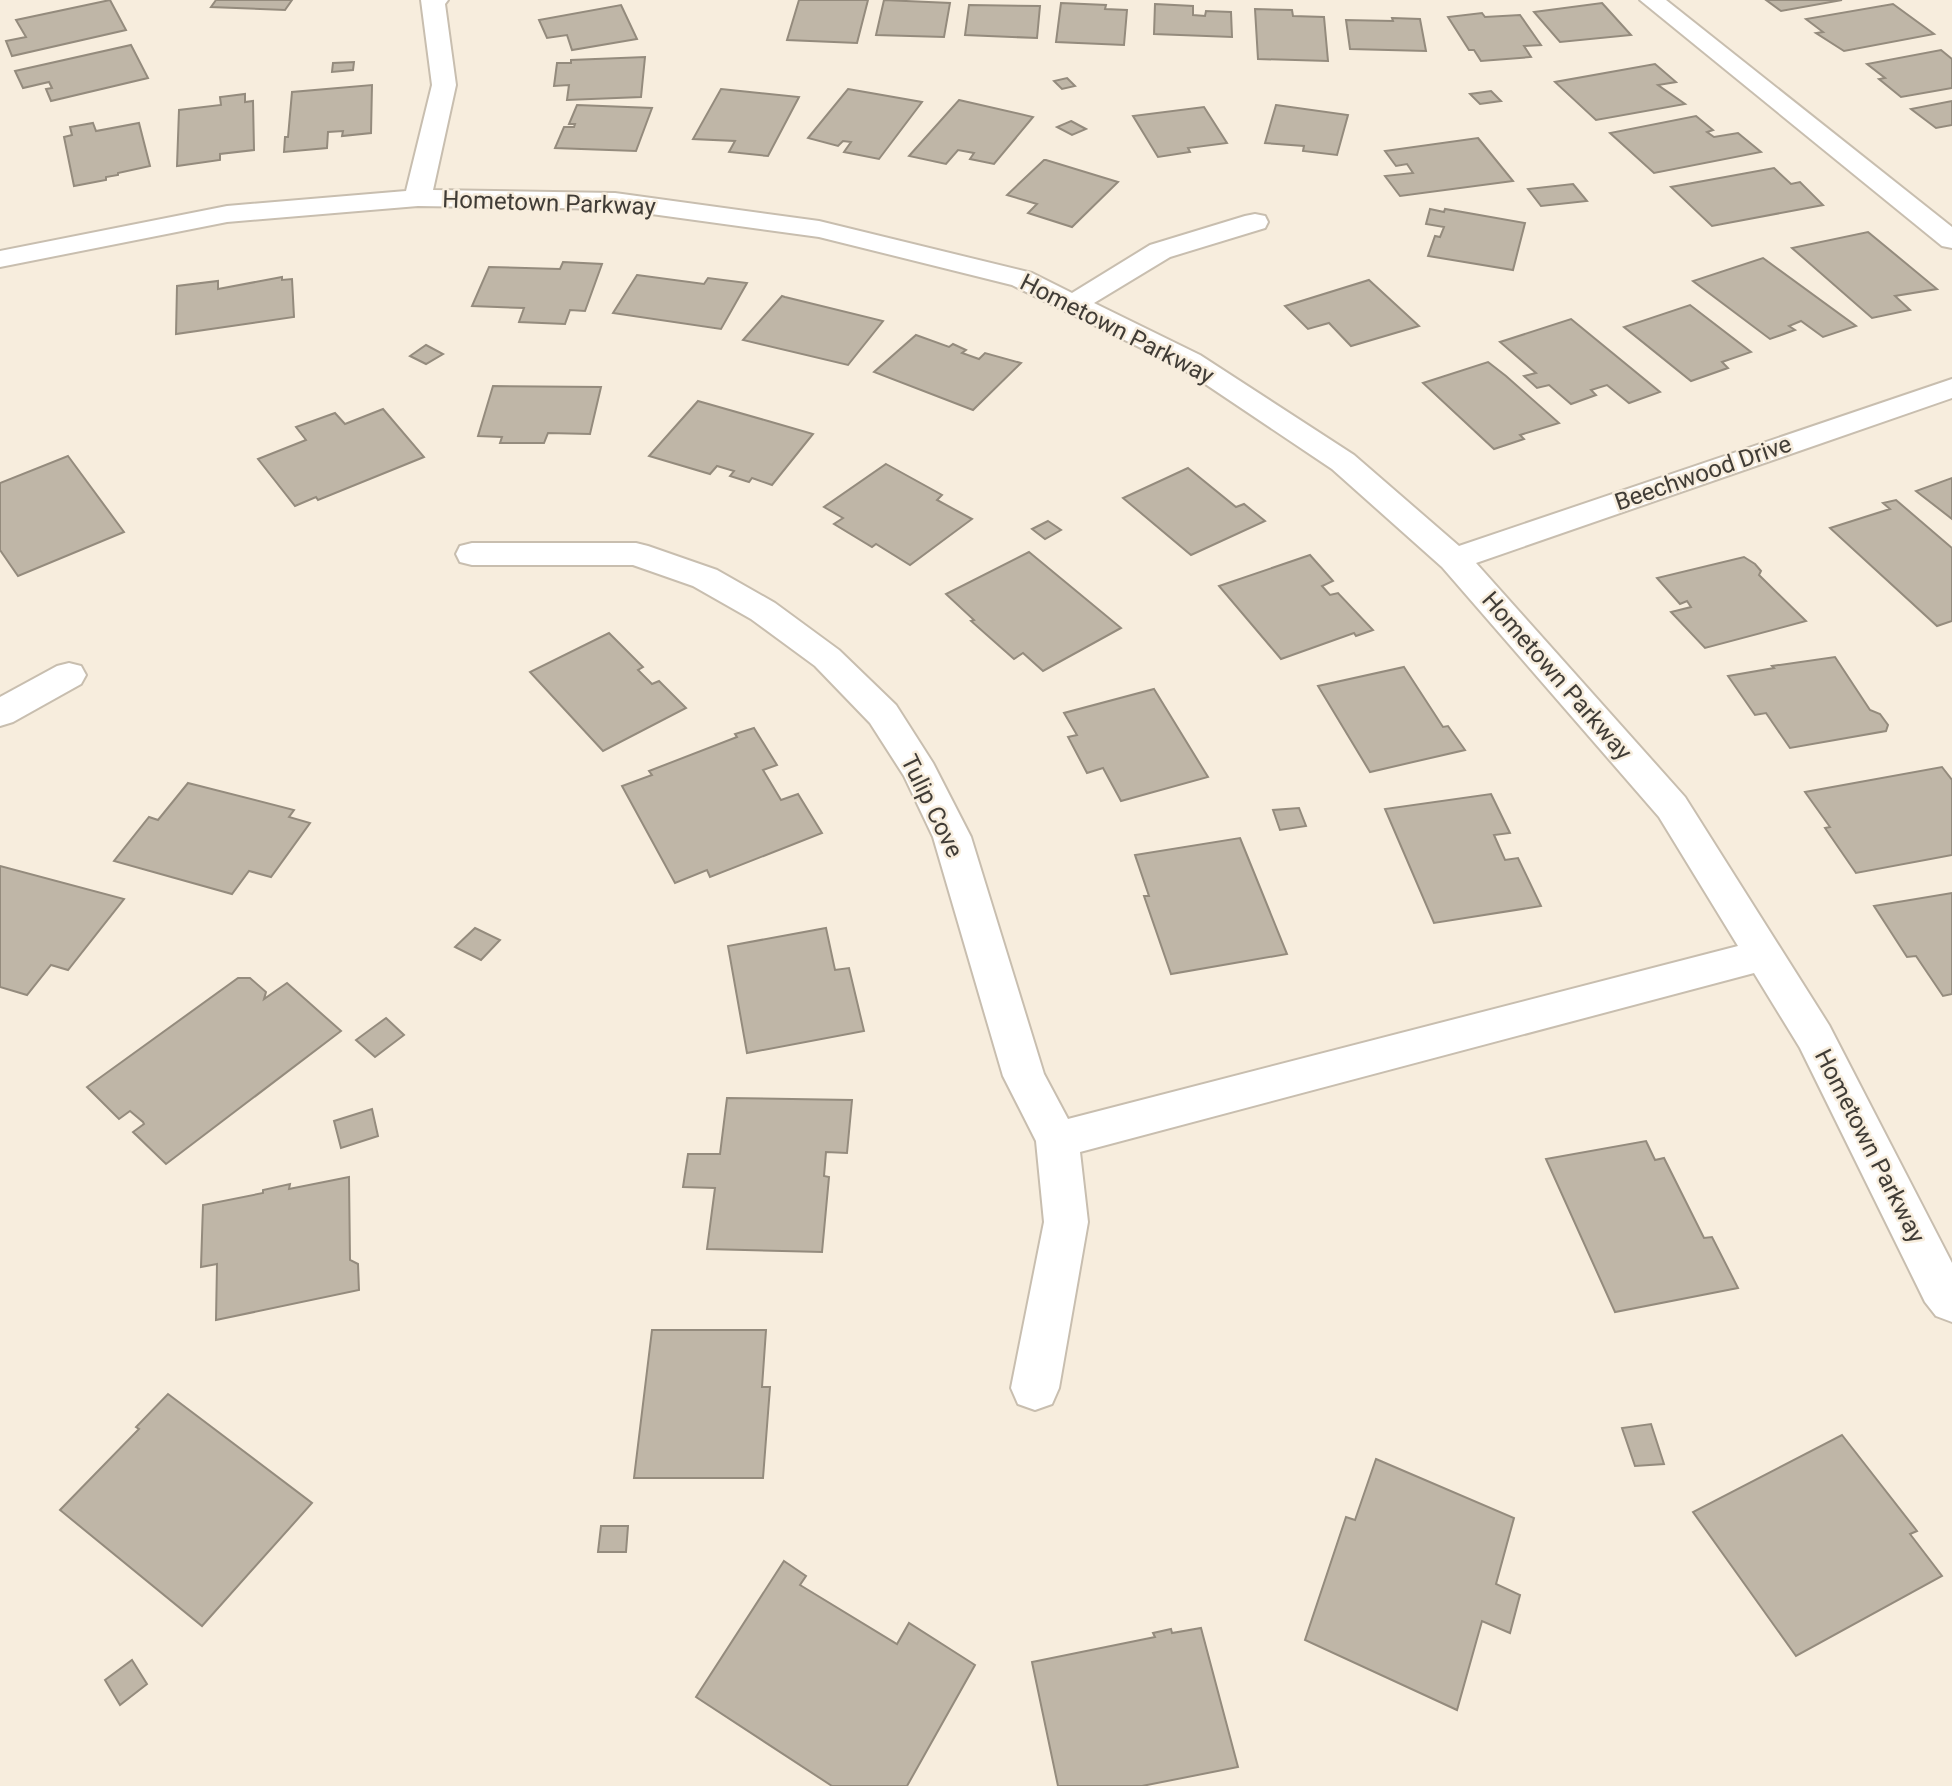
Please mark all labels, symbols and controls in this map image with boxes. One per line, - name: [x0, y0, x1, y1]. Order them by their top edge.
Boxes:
- street label: Hometown Parkway: [442, 185, 657, 221]
- street label: Hometown Parkway: [1015, 268, 1219, 390]
- street label: Beechwood Drive: [1611, 430, 1795, 516]
- street label: Hometown Parkway: [1476, 586, 1638, 766]
- street label: Tulip Cove: [895, 750, 969, 862]
- street label: Hometown Parkway: [1809, 1044, 1931, 1248]

